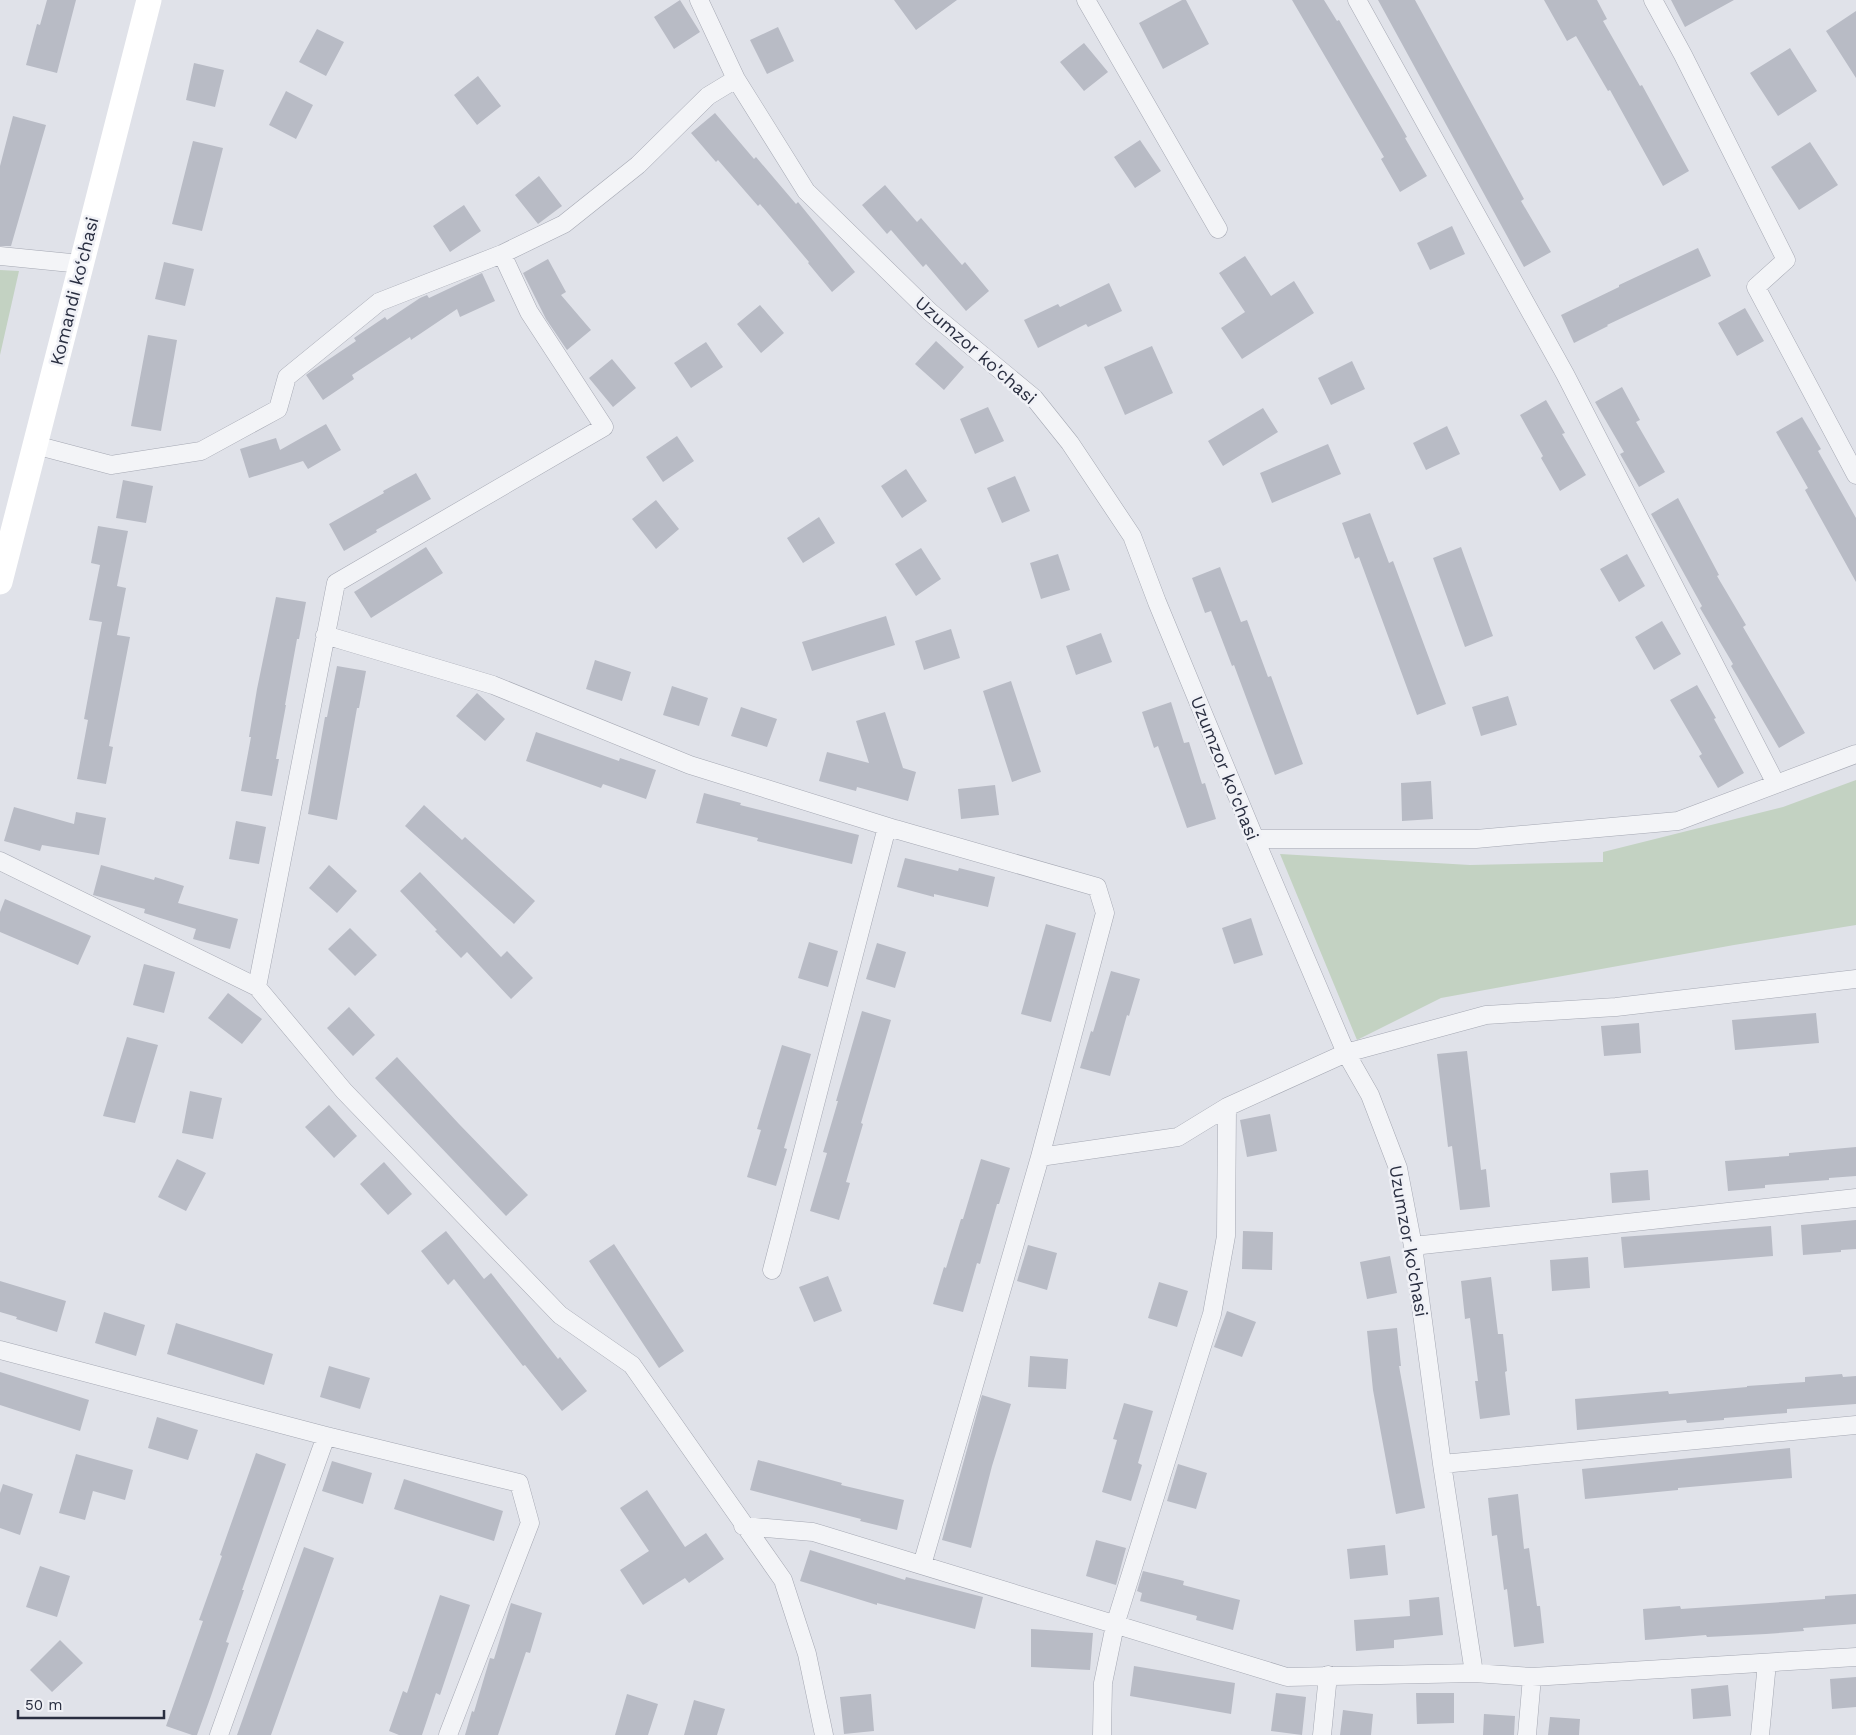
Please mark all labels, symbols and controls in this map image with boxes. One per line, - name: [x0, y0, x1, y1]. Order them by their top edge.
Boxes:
- street label: Komandi ko‘chasi: [45, 215, 103, 367]
- street label: Uzumzor ko'chasi: [911, 292, 1041, 408]
- street label: Uzumzor ko'chasi: [1186, 693, 1264, 843]
- street label: Uzumzor ko'chasi: [1385, 1163, 1433, 1319]
- scale bar: [18, 1688, 164, 1720]
- text: 50 m: [25, 1696, 62, 1714]

